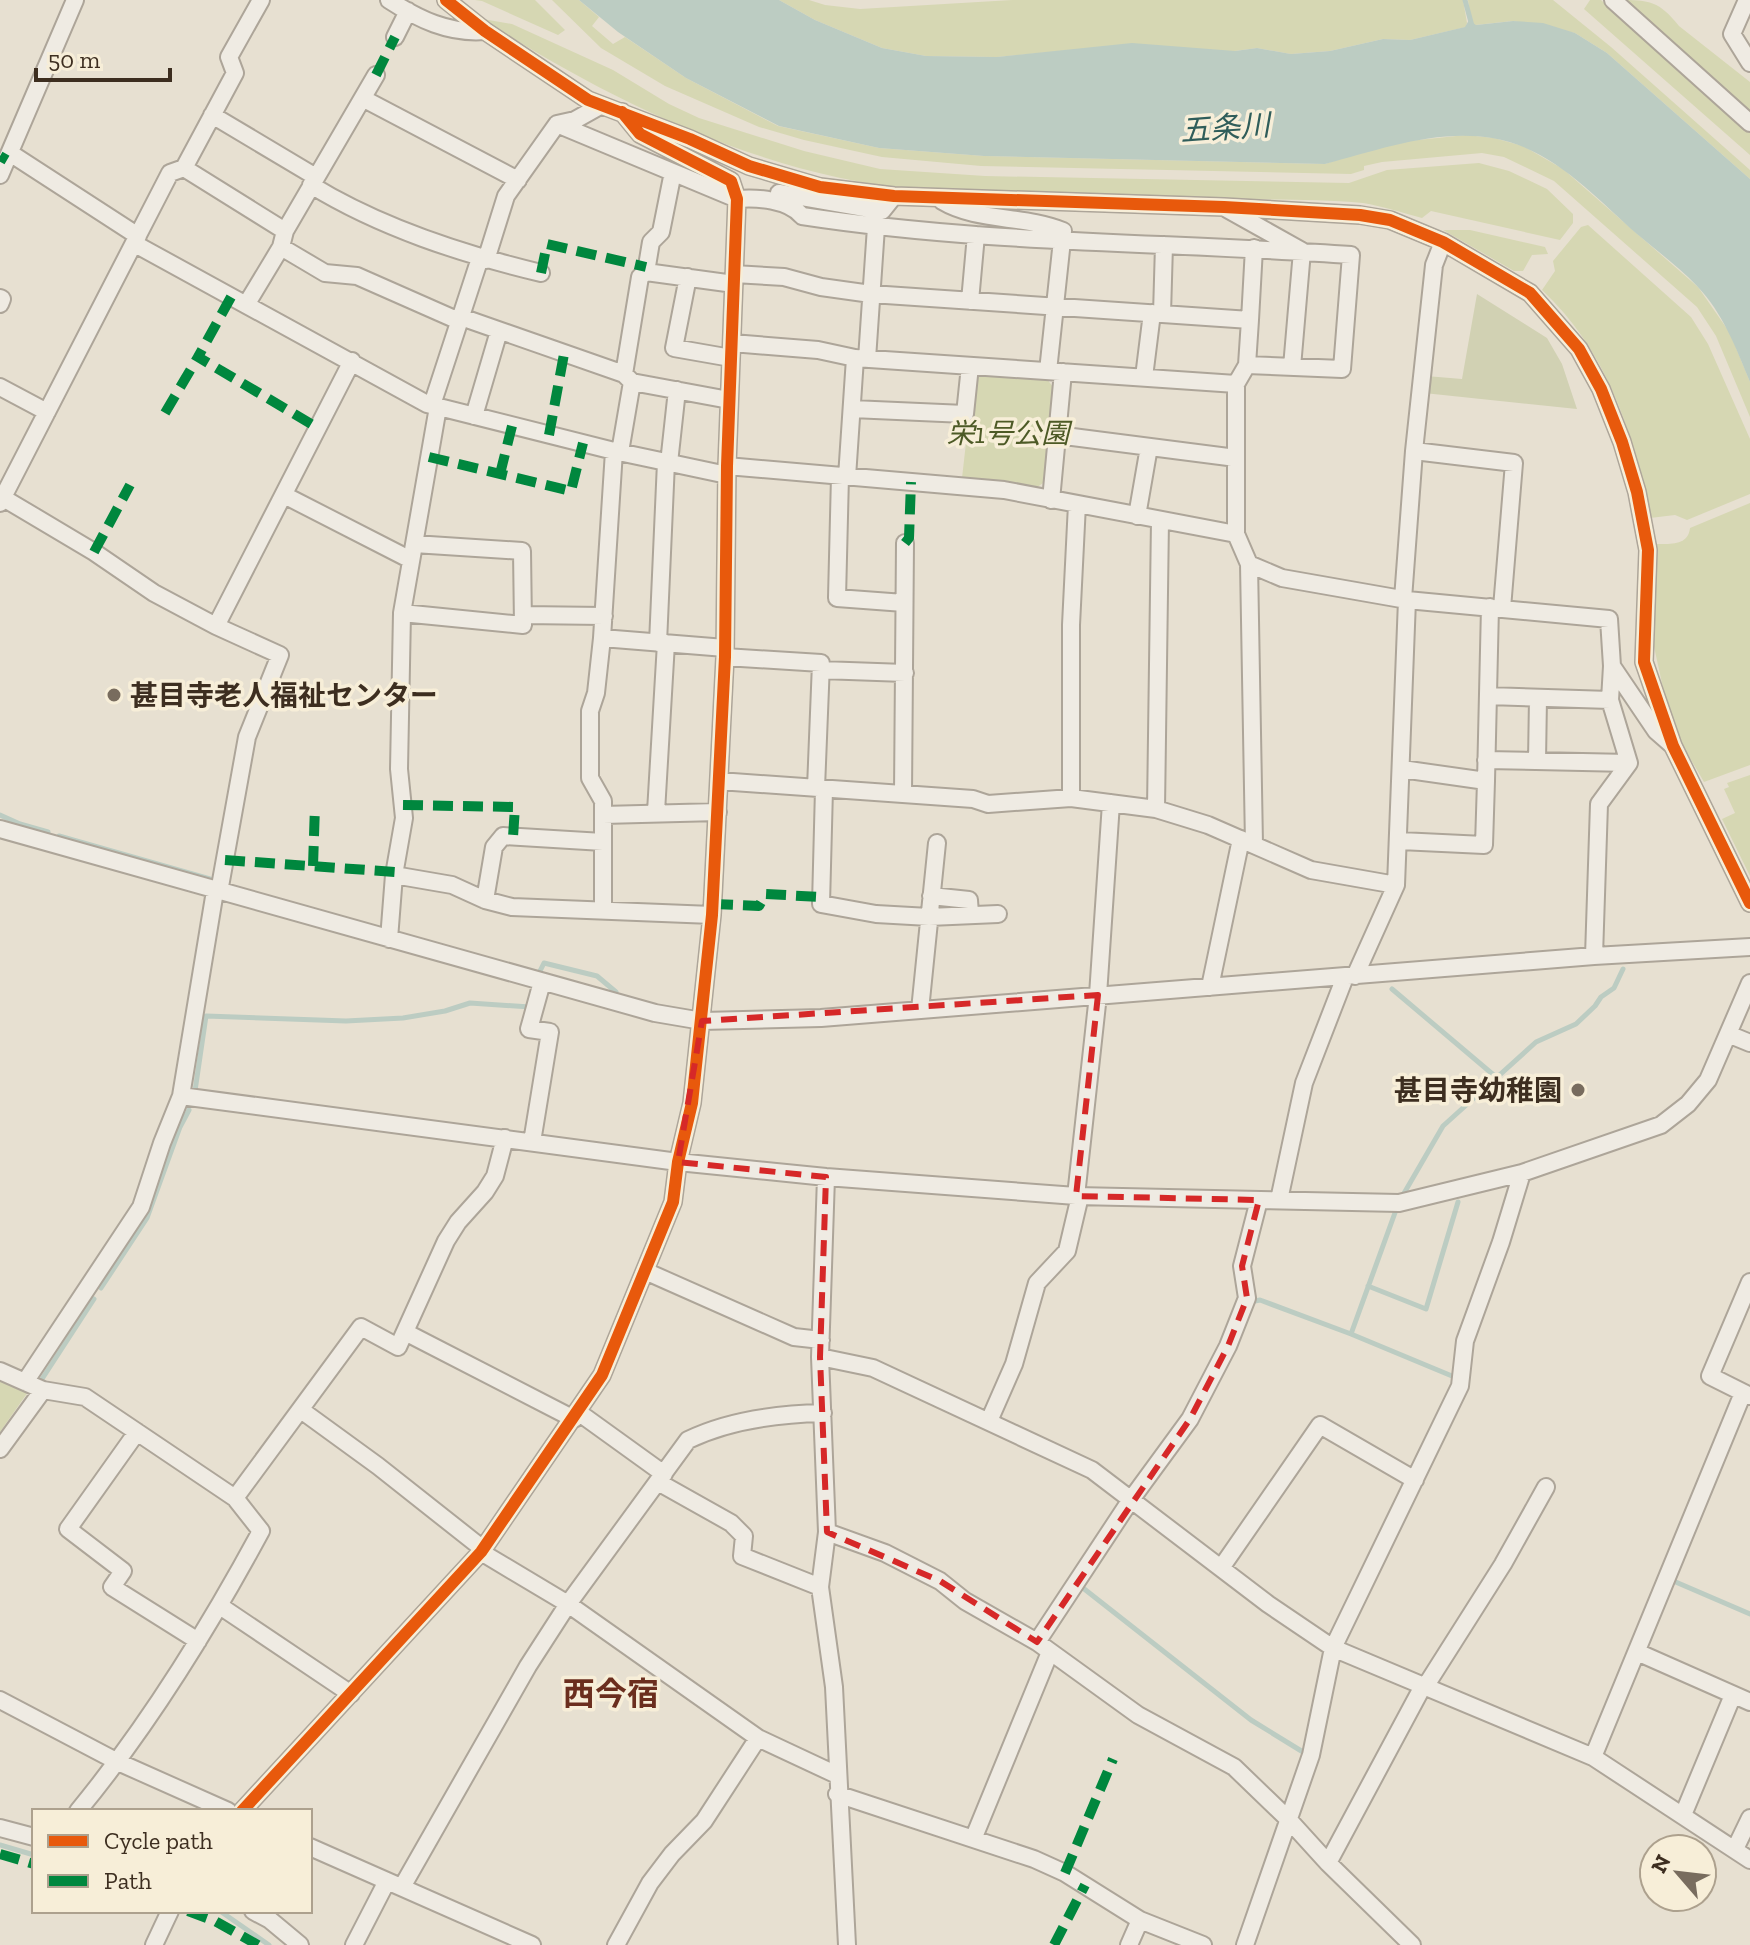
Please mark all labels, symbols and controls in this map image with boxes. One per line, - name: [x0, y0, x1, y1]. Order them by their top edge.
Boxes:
- scale bar: [36, 32, 170, 82]
- text: 50 m: [48, 45, 101, 74]
- water label: 五条川: [1179, 107, 1274, 149]
- park label: 栄1号公園: [947, 417, 1073, 450]
- place label: 甚目寺老人福祉センター: [130, 679, 438, 712]
- marker: 甚目寺老人福祉センター: [105, 686, 123, 704]
- place label: 甚目寺幼稚園: [1394, 1074, 1562, 1107]
- marker: 甚目寺幼稚園: [1569, 1081, 1587, 1099]
- district label: 西今宿: [563, 1675, 659, 1713]
- legend: [32, 1809, 312, 1913]
- text: Cycle path: [104, 1826, 213, 1855]
- north arrow: [1638, 1833, 1718, 1913]
- text: N: [1645, 1850, 1677, 1878]
- text: Path: [104, 1866, 152, 1895]

